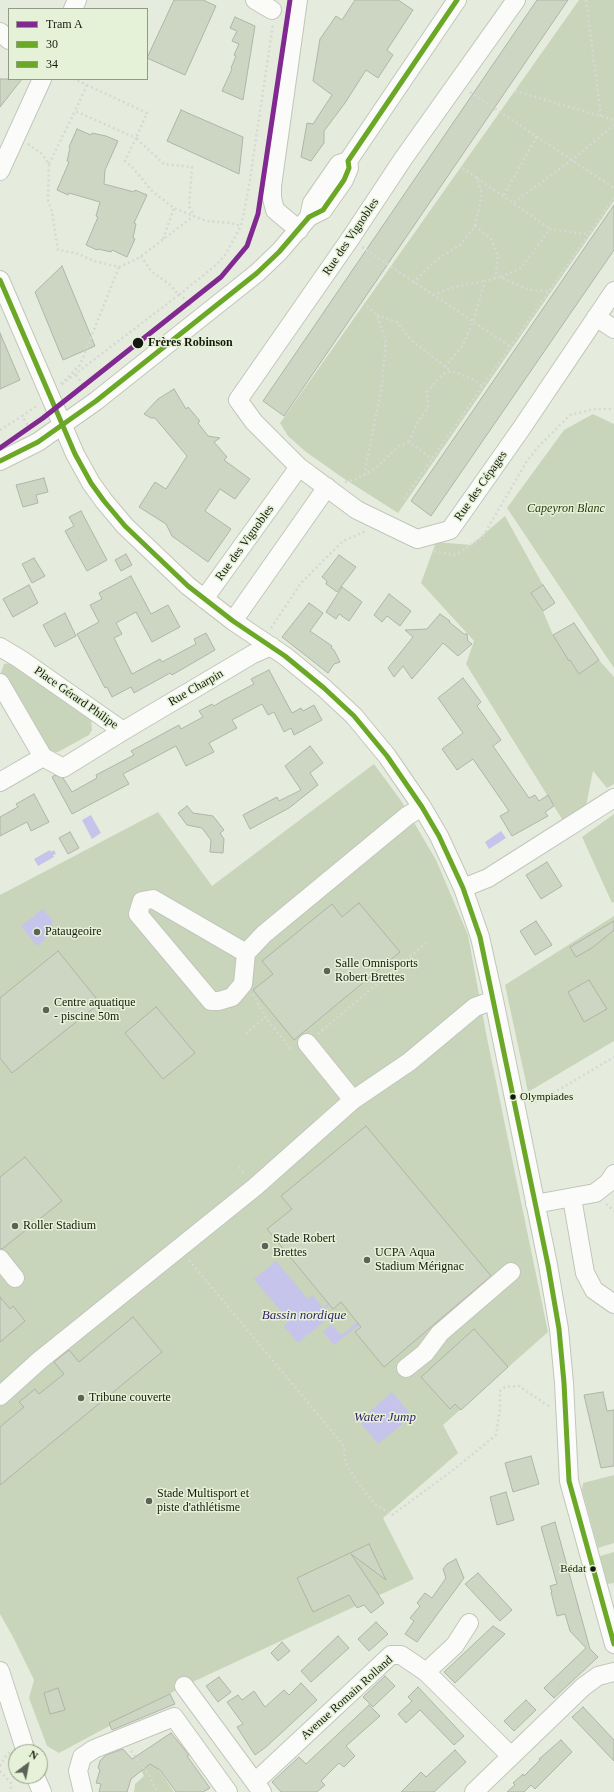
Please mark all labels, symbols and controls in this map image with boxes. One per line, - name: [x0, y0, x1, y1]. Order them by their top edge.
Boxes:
- legend: [8, 8, 148, 80]
- text: Tram A: [46, 17, 83, 31]
- text: 30: [46, 37, 58, 51]
- text: 34: [46, 57, 58, 71]
- street label: Rue des Vignobles: [320, 196, 382, 278]
- marker: Frères Robinson: [131, 336, 145, 350]
- place label: Frères Robinson: [148, 336, 233, 350]
- street label: Rue des Cépages: [452, 448, 510, 524]
- street label: Rue des Vignobles: [213, 502, 277, 584]
- park label: Capeyron Blanc: [527, 502, 605, 516]
- street label: Place Gérard Philipe: [31, 664, 121, 732]
- street label: Rue Charpin: [166, 667, 226, 709]
- place label: Pataugeoire: [45, 925, 102, 939]
- marker: Pataugeoire: [32, 927, 42, 937]
- place label: Salle Omnisports Robert Brettes: [335, 957, 418, 985]
- marker: Salle Omnisports Robert Brettes: [322, 966, 332, 976]
- place label: Centre aquatique - piscine 50m: [54, 996, 136, 1024]
- marker: Centre aquatique - piscine 50m: [41, 1005, 51, 1015]
- place label: Olympiades: [520, 1090, 573, 1104]
- marker: Olympiades: [508, 1092, 518, 1102]
- place label: Roller Stadium: [23, 1219, 96, 1233]
- marker: Roller Stadium: [10, 1221, 20, 1231]
- place label: Stade Robert Brettes: [273, 1232, 335, 1260]
- marker: Stade Robert Brettes: [260, 1241, 270, 1251]
- place label: UCPA Aqua Stadium Mérignac: [375, 1246, 464, 1274]
- marker: UCPA Aqua Stadium Mérignac: [362, 1255, 372, 1265]
- water label: Bassin nordique: [262, 1308, 346, 1324]
- place label: Tribune couverte: [89, 1391, 171, 1405]
- marker: Tribune couverte: [76, 1393, 86, 1403]
- water label: Water Jump: [354, 1410, 416, 1426]
- place label: Stade Multisport et piste d'athlétisme: [157, 1487, 249, 1515]
- marker: Stade Multisport et piste d'athlétisme: [144, 1496, 154, 1506]
- place label: Bédat: [560, 1562, 586, 1576]
- marker: Bédat: [588, 1564, 598, 1574]
- street label: Avenue Romain Rolland: [298, 1653, 396, 1743]
- north arrow: [8, 1744, 48, 1784]
- text: N: [27, 1747, 40, 1762]

